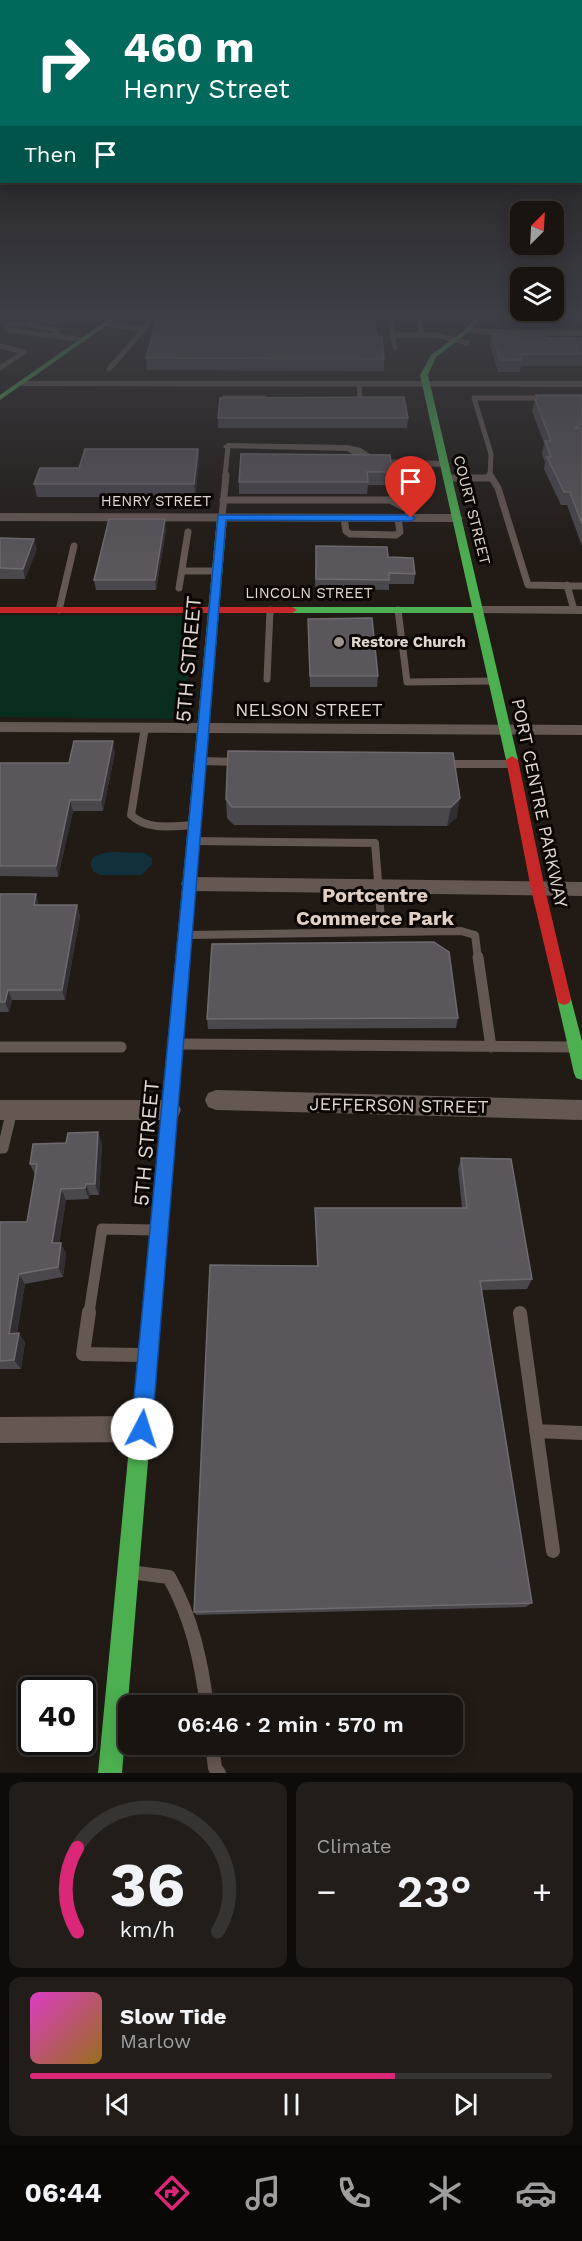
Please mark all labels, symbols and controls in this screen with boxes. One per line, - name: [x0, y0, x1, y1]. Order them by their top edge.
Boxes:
- text: 460 m: [123, 23, 255, 72]
- icon: right: [24, 24, 102, 102]
- text: Henry Street: [123, 73, 290, 105]
- icon: arrive: [89, 138, 122, 171]
- text: Then: [24, 142, 77, 167]
- north arrow: [510, 201, 564, 255]
- map controls: [510, 201, 564, 321]
- button: layers: [510, 267, 564, 321]
- street label: COURT STREET: [450, 453, 494, 567]
- pin: [385, 456, 436, 518]
- icon: arrive: [394, 465, 427, 498]
- street label: HENRY STREET: [101, 492, 211, 510]
- street label: LINCOLN STREET: [245, 584, 373, 602]
- street label: 5TH STREET: [170, 595, 206, 723]
- place label: Restore Church: [351, 633, 466, 651]
- marker: Restore Church: [332, 635, 346, 649]
- street label: PORT CENTRE PARKWAY: [508, 696, 573, 910]
- street label: NELSON STREET: [235, 699, 383, 720]
- district label: Portcentre Commerce Park: [296, 883, 455, 930]
- street label: 5TH STREET: [128, 1079, 164, 1207]
- street label: JEFFERSON STREET: [309, 1093, 489, 1117]
- position arrow: [110, 1397, 174, 1461]
- speed limit sign: 40: [18, 1677, 96, 1755]
- text: 06:46 · 2 min · 570 m: [177, 1712, 404, 1737]
- text: Climate: [317, 1834, 392, 1858]
- text: 36: [110, 1848, 185, 1921]
- text: 23°: [397, 1865, 472, 1918]
- text: −: [317, 1872, 336, 1911]
- text: +: [532, 1872, 552, 1911]
- text: km/h: [120, 1917, 175, 1942]
- text: Slow Tide: [120, 2004, 227, 2029]
- text: Marlow: [120, 2029, 191, 2053]
- icon: previous: [101, 2088, 134, 2121]
- icon: pause: [275, 2088, 308, 2121]
- icon: next: [449, 2088, 482, 2121]
- icon: directions: [151, 2172, 193, 2214]
- icon: music: [242, 2172, 284, 2214]
- icon: phone: [333, 2172, 375, 2214]
- icon: climate: [424, 2172, 466, 2214]
- icon: car: [515, 2172, 557, 2214]
- text: 06:44: [25, 2177, 102, 2209]

